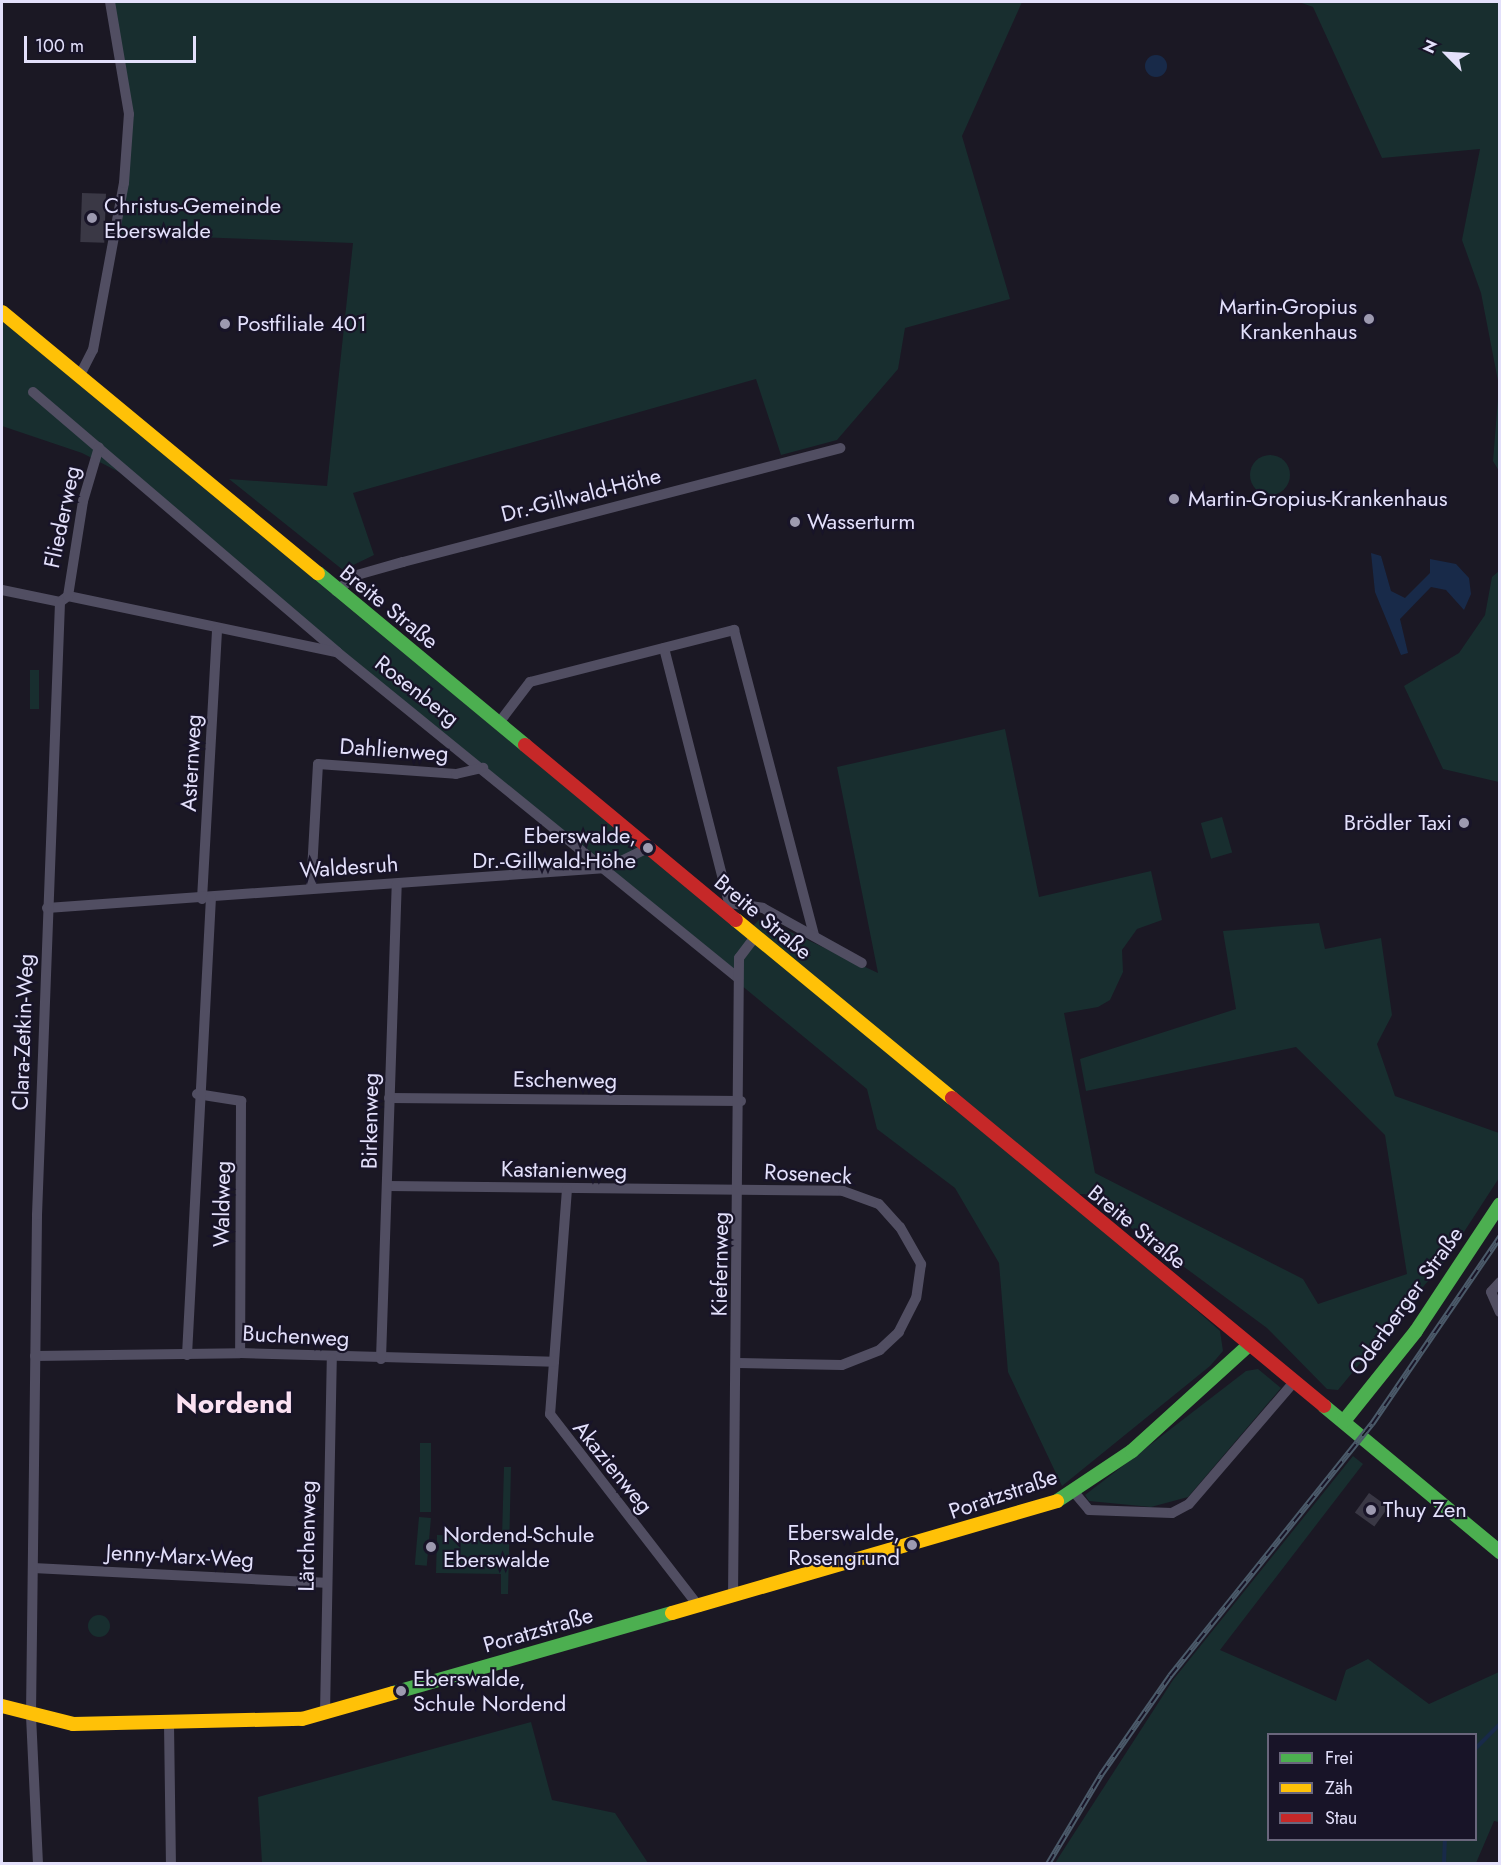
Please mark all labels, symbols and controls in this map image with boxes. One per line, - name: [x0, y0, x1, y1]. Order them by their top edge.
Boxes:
- scale bar: [27, 24, 200, 62]
- north arrow: [1417, 24, 1477, 84]
- text: 100 m: [35, 33, 84, 59]
- text: N: [1417, 36, 1443, 57]
- place label: Christus-Gemeinde Eberswalde: [104, 192, 281, 243]
- marker: Christus-Gemeinde Eberswalde: [85, 211, 99, 225]
- place label: Martin-Gropius Krankenhaus: [1219, 293, 1357, 344]
- place label: Postfiliale 401: [237, 311, 367, 337]
- marker: Martin-Gropius Krankenhaus: [1362, 312, 1376, 326]
- marker: Postfiliale 401: [218, 317, 232, 331]
- street label: Dr.-Gillwald-Höhe: [498, 462, 664, 528]
- street label: Fliederweg: [38, 464, 86, 570]
- place label: Martin-Gropius-Krankenhaus: [1188, 486, 1448, 512]
- marker: Martin-Gropius-Krankenhaus: [1165, 490, 1183, 508]
- place label: Wasserturm: [807, 509, 915, 535]
- marker: Wasserturm: [788, 515, 802, 529]
- street label: Breite Straße: [334, 559, 444, 655]
- street label: Rosenberg: [370, 650, 464, 732]
- street label: Asternweg: [175, 714, 207, 812]
- street label: Dahlienweg: [339, 733, 449, 767]
- place label: Brödler Taxi: [1344, 810, 1452, 836]
- marker: Brödler Taxi: [1457, 816, 1471, 830]
- place label: Eberswalde, Dr.-Gillwald-Höhe: [472, 822, 636, 873]
- marker: Eberswalde, Dr.-Gillwald-Höhe: [641, 841, 655, 855]
- street label: Waldesruh: [299, 850, 399, 884]
- street label: Breite Straße: [709, 869, 817, 965]
- street label: Clara-Zetkin-Weg: [7, 953, 39, 1111]
- street label: Eschenweg: [513, 1066, 617, 1094]
- street label: Birkenweg: [356, 1073, 384, 1169]
- street label: Kastanienweg: [501, 1156, 627, 1184]
- street label: Roseneck: [764, 1159, 852, 1189]
- street label: Waldweg: [208, 1161, 236, 1247]
- street label: Breite Straße: [1082, 1179, 1192, 1275]
- street label: Kiefernweg: [706, 1211, 734, 1317]
- street label: Oderberger Straße: [1343, 1222, 1469, 1380]
- street label: Buchenweg: [242, 1320, 350, 1352]
- district label: Nordend: [176, 1387, 292, 1421]
- street label: Akazienweg: [568, 1415, 658, 1519]
- street label: Poratzstraße: [945, 1463, 1061, 1525]
- street label: Lärchenweg: [293, 1480, 321, 1592]
- place label: Thuy Zen: [1383, 1497, 1467, 1523]
- marker: Thuy Zen: [1364, 1503, 1378, 1517]
- place label: Eberswalde, Rosengrund: [788, 1519, 900, 1570]
- place label: Nordend-Schule Eberswalde: [443, 1521, 594, 1572]
- marker: Eberswalde, Rosengrund: [905, 1538, 919, 1552]
- street label: Jenny-Marx-Weg: [105, 1539, 255, 1573]
- marker: Nordend-Schule Eberswalde: [424, 1540, 438, 1554]
- street label: Poratzstraße: [480, 1602, 596, 1658]
- place label: Eberswalde, Schule Nordend: [413, 1665, 566, 1717]
- marker: Eberswalde, Schule Nordend: [394, 1684, 408, 1698]
- legend: [1267, 1733, 1477, 1841]
- text: Frei: [1325, 1745, 1354, 1771]
- text: Zäh: [1325, 1775, 1353, 1801]
- text: Stau: [1325, 1805, 1357, 1831]

